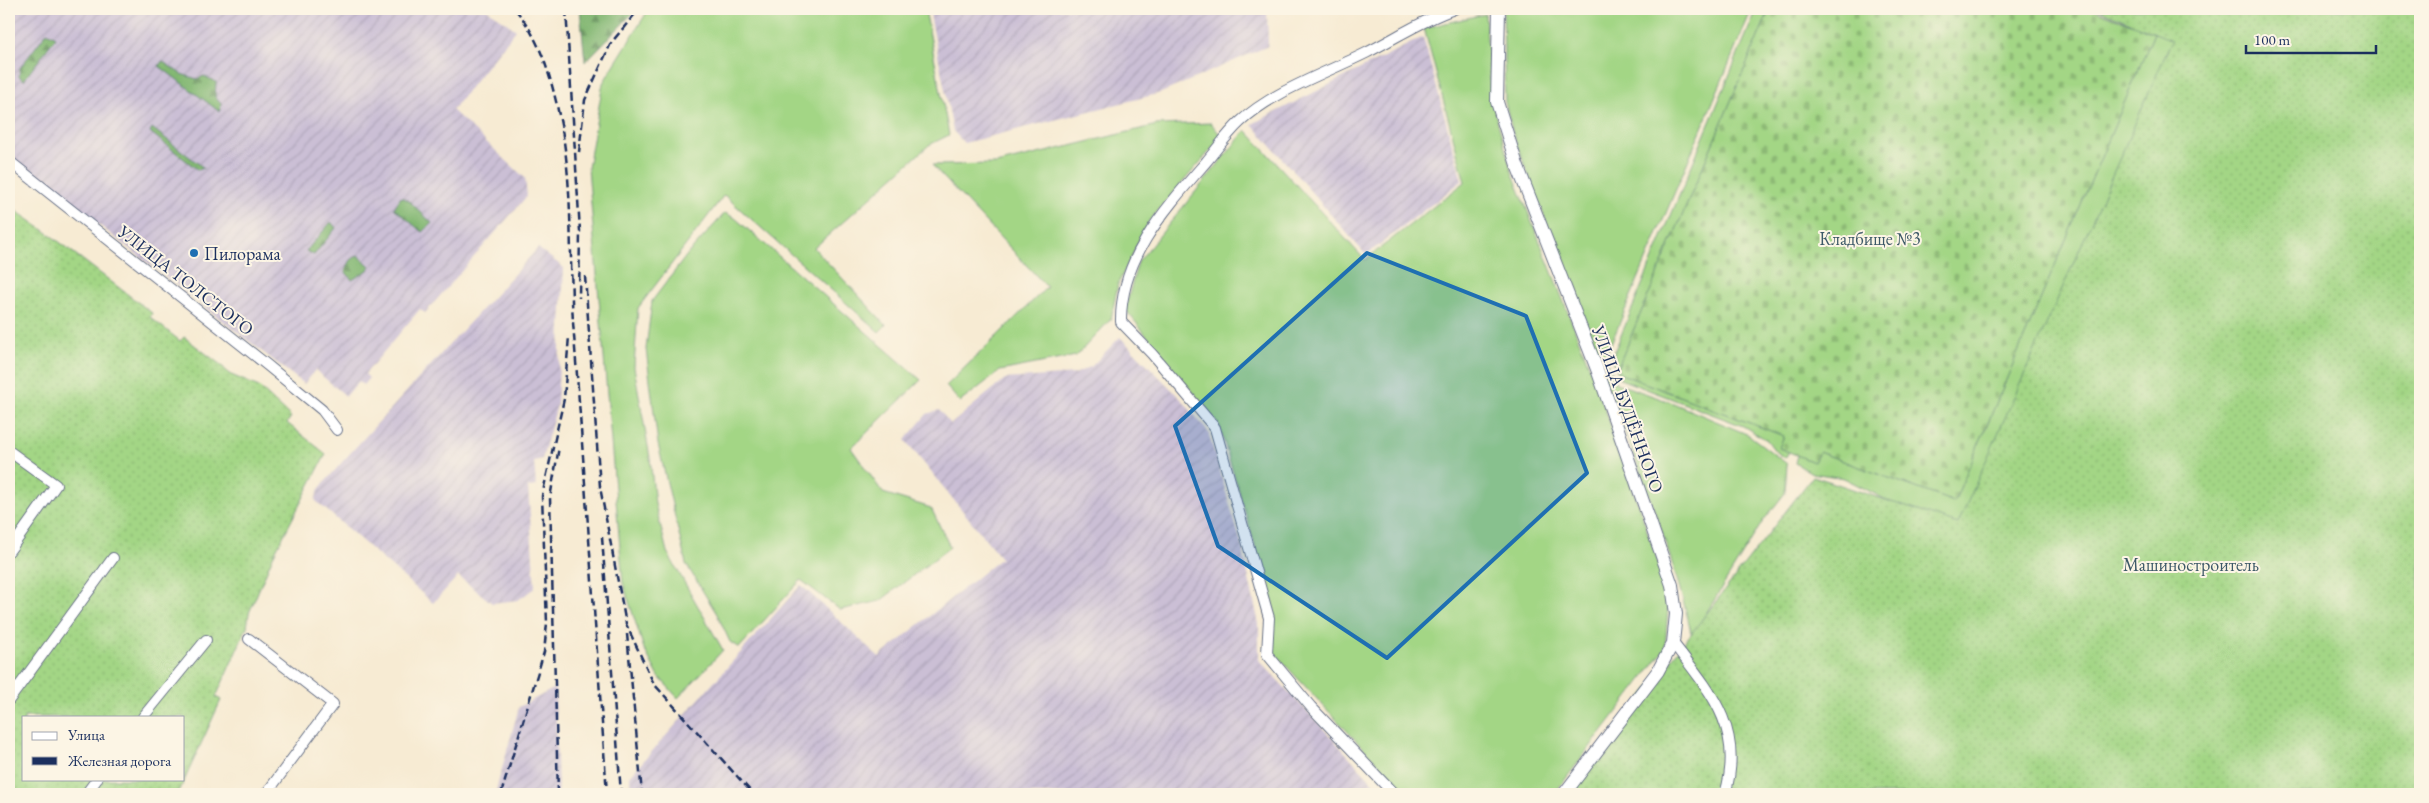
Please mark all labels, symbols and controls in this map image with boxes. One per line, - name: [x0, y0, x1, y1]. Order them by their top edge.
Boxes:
- scale bar: [2246, 22, 2376, 54]
- text: 100 m: [2254, 30, 2291, 49]
- street label: УЛИЦА ТОЛСТОГО: [113, 219, 259, 340]
- park label: Кладбище №3: [1819, 227, 1921, 250]
- place label: Пилорама: [204, 242, 281, 265]
- marker: Пилорама: [188, 247, 200, 259]
- street label: УЛИЦА БУДЁННОГО: [1587, 321, 1669, 496]
- park label: Машиностроитель: [2123, 553, 2259, 576]
- legend: [22, 716, 185, 780]
- text: Улица: [67, 725, 105, 744]
- text: Железная дорога: [67, 751, 171, 770]

